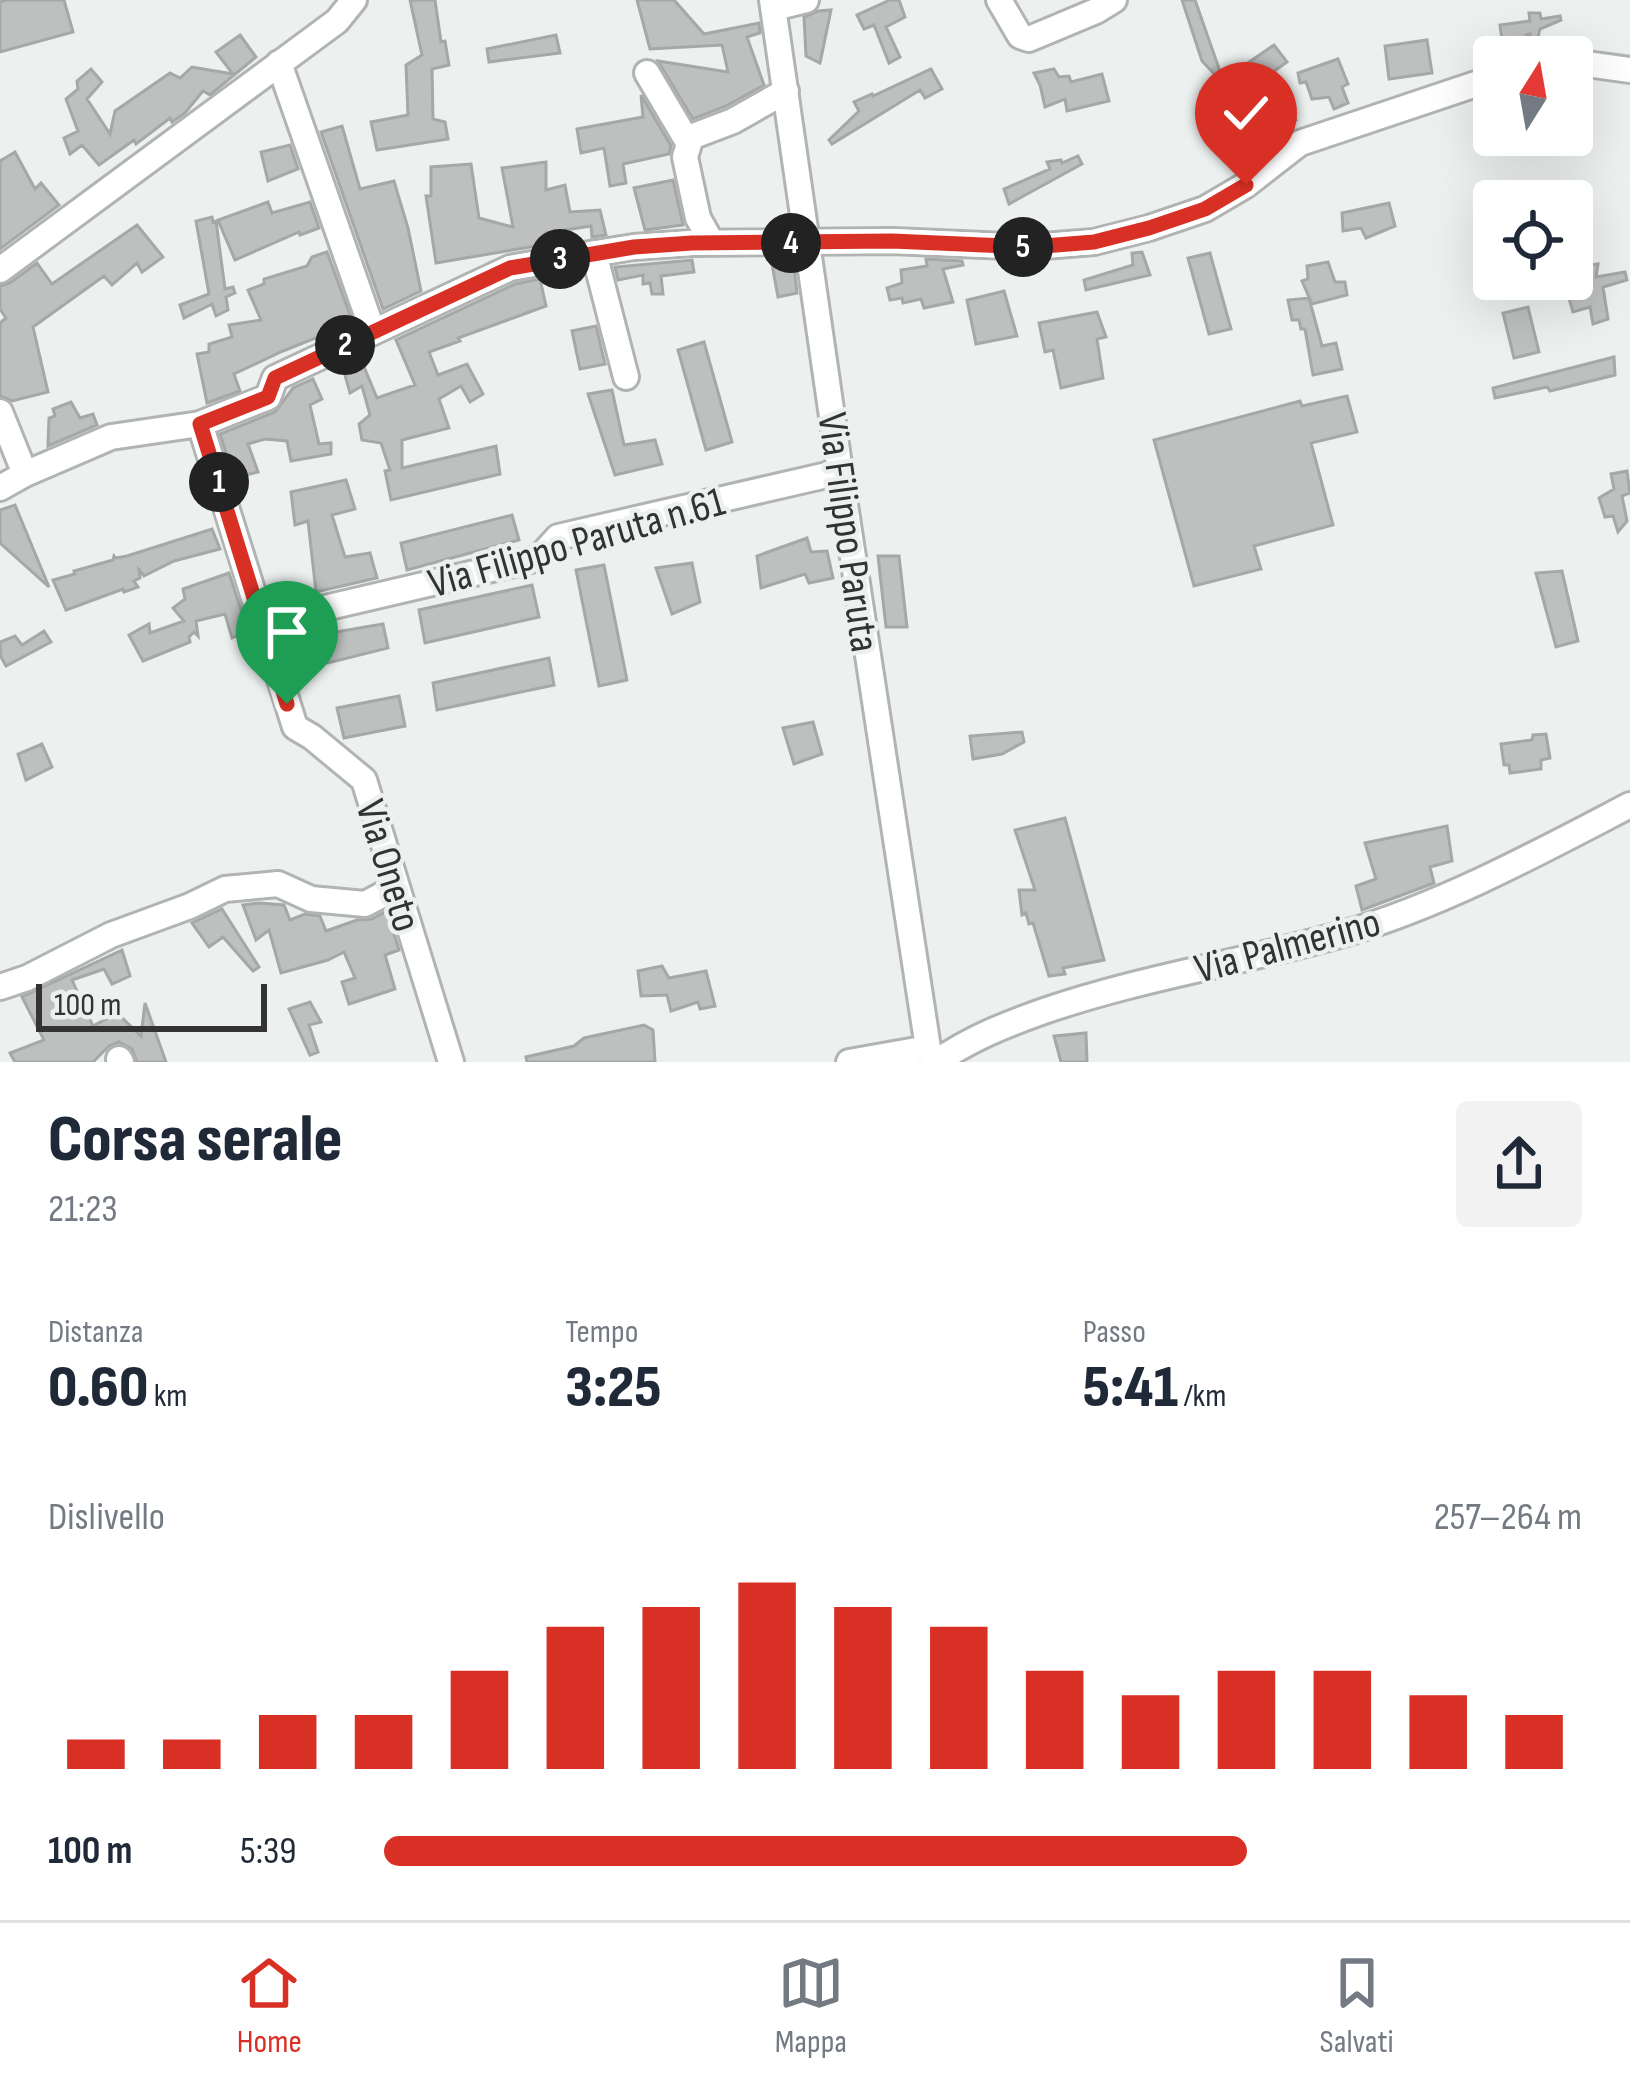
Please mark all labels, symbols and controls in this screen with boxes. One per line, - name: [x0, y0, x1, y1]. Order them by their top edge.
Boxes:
- north arrow: [1473, 36, 1593, 156]
- map controls: [1473, 36, 1593, 300]
- pin: [1195, 62, 1297, 185]
- icon: check: [1213, 80, 1279, 146]
- button: locate: [1473, 180, 1593, 300]
- pin: 4: [761, 213, 821, 273]
- pin: 5: [993, 217, 1053, 277]
- text: 4: [783, 223, 799, 263]
- text: 5: [1016, 227, 1030, 267]
- pin: 3: [530, 229, 590, 289]
- text: 3: [553, 239, 567, 279]
- pin: 2: [315, 315, 375, 375]
- text: 2: [338, 325, 352, 365]
- street label: Via Filippo Paruta: [805, 409, 890, 655]
- pin: 1: [189, 452, 249, 512]
- text: 1: [213, 462, 225, 502]
- street label: Via Filippo Paruta n.61: [423, 477, 731, 610]
- pin: [236, 581, 338, 704]
- icon: arrive: [254, 599, 320, 665]
- street label: Via Oneto: [344, 794, 432, 938]
- street label: Via Palmerino: [1189, 897, 1386, 996]
- scale bar: [36, 978, 267, 1031]
- text: 100 m: [54, 985, 121, 1025]
- text: Corsa serale: [48, 1101, 342, 1180]
- button: share: [1456, 1101, 1582, 1227]
- text: 21:23: [48, 1186, 118, 1233]
- text: Distanza: [48, 1312, 144, 1352]
- text: Tempo: [565, 1312, 638, 1352]
- text: Passo: [1083, 1312, 1146, 1352]
- text: 0.60: [48, 1352, 148, 1424]
- text: 3:25: [565, 1352, 662, 1424]
- text: 5:41: [1083, 1352, 1178, 1424]
- text: km: [148, 1376, 187, 1416]
- text: /km: [1178, 1376, 1226, 1416]
- text: Dislivello: [48, 1494, 165, 1541]
- text: 257–264 m: [1434, 1494, 1582, 1541]
- text: 100 m: [48, 1828, 132, 1875]
- text: 5:39: [240, 1828, 297, 1875]
- tab: Home: [236, 1950, 302, 2062]
- tab: Mappa: [775, 1950, 847, 2062]
- tab: Salvati: [1320, 1950, 1394, 2062]

